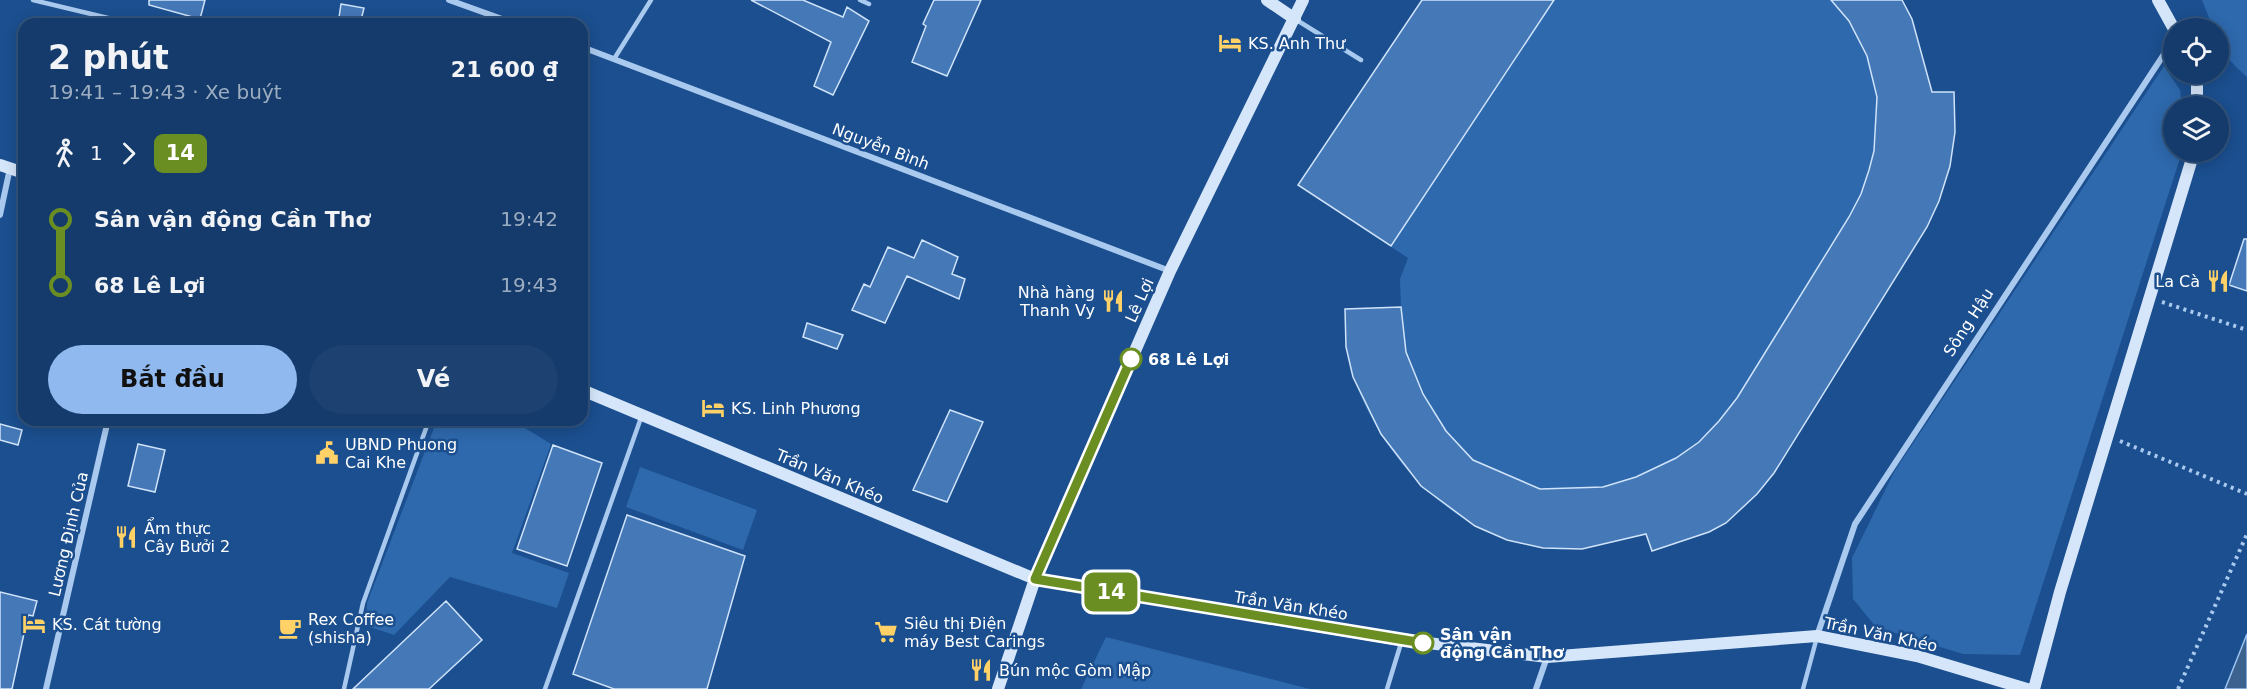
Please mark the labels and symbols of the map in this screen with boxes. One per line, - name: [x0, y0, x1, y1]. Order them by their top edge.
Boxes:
- hotel icon: KS. Anh Thư: [1217, 30, 1243, 56]
- place label: KS. Anh Thư: [1248, 34, 1346, 53]
- street label: Nguyễn Bình: [830, 119, 932, 174]
- restaurant icon: La Cà: [2205, 268, 2231, 294]
- place label: La Cà: [2155, 272, 2200, 291]
- street label: Lê Lợi: [1121, 275, 1158, 325]
- place label: Nhà hàng Thanh Vy: [1018, 283, 1095, 320]
- street label: Sông Hậu: [1939, 285, 1997, 360]
- restaurant icon: Nhà hàng Thanh Vy: [1100, 288, 1126, 314]
- marker: 68 Lê Lợi: [1120, 348, 1142, 370]
- place label: 68 Lê Lợi: [1148, 350, 1229, 369]
- hotel icon: KS. Linh Phương: [700, 395, 726, 421]
- place label: KS. Linh Phương: [731, 399, 861, 418]
- place label: UBND Phuong Cai Khe: [345, 435, 457, 472]
- public building icon: UBND Phuong Cai Khe: [314, 440, 340, 466]
- street label: Trần Văn Khéo: [772, 445, 887, 508]
- street label: Lương Định Của: [45, 470, 92, 598]
- place label: Ẩm thực Cây Bưởi 2: [144, 517, 230, 556]
- restaurant icon: Ẩm thực Cây Bưởi 2: [113, 524, 139, 550]
- line badge: 14: [1084, 572, 1138, 612]
- street label: Trần Văn Khéo: [1232, 587, 1349, 624]
- place label: Rex Coffee (shisha): [308, 610, 394, 647]
- hotel icon: KS. Cát tường: [21, 611, 47, 637]
- street label: Trần Văn Khéo: [1822, 613, 1939, 656]
- place label: Siêu thị Điện máy Best Carings: [904, 614, 1045, 651]
- place label: KS. Cát tường: [52, 615, 162, 634]
- cafe icon: Rex Coffee (shisha): [277, 615, 303, 641]
- supermarket icon: Siêu thị Điện máy Best Carings: [873, 619, 899, 645]
- place label: Sân vận động Cần Thơ: [1440, 625, 1565, 662]
- marker: Sân vận động Cần Thơ: [1412, 632, 1434, 654]
- restaurant icon: Bún mộc Gòm Mập: [968, 657, 994, 683]
- place label: Bún mộc Gòm Mập: [999, 661, 1151, 680]

